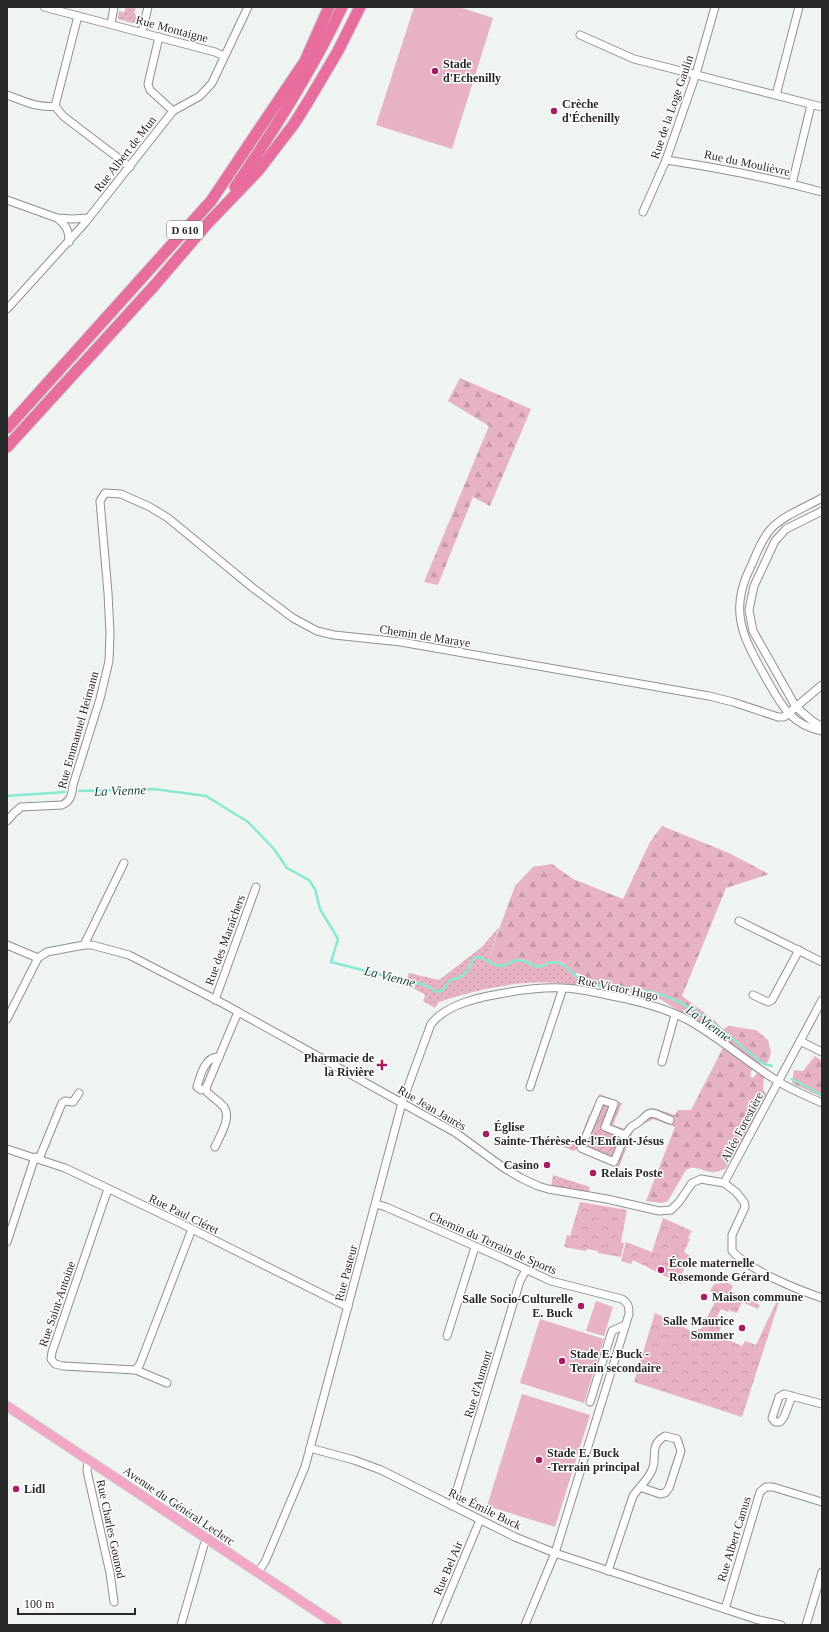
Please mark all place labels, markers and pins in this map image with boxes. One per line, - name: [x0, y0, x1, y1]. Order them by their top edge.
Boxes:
- place label: Stade d'Echenilly: [443, 57, 501, 85]
- marker: Stade d'Echenilly: [430, 66, 440, 76]
- place label: Crèche d'Échenilly: [562, 97, 620, 125]
- marker: Crèche d'Échenilly: [549, 106, 559, 116]
- place label: Pharmacie de la Rivière: [304, 1051, 375, 1079]
- marker: Pharmacie de la Rivière: [377, 1060, 387, 1070]
- place label: Église Sainte-Thérèse-de-l'Enfant-Jésus: [494, 1120, 664, 1148]
- marker: Église Sainte-Thérèse-de-l'Enfant-Jésus: [481, 1129, 491, 1139]
- place label: Casino: [504, 1158, 539, 1172]
- marker: Casino: [542, 1160, 552, 1170]
- place label: Relais Poste: [601, 1166, 663, 1180]
- marker: Relais Poste: [588, 1168, 598, 1178]
- place label: École maternelle Rosemonde Gérard: [669, 1256, 770, 1284]
- marker: École maternelle Rosemonde Gérard: [656, 1265, 666, 1275]
- place label: Maison commune: [712, 1290, 804, 1304]
- place label: Salle Socio-Culturelle E. Buck: [462, 1292, 574, 1320]
- marker: Maison commune: [699, 1292, 709, 1302]
- marker: Salle Socio-Culturelle E. Buck: [576, 1301, 586, 1311]
- place label: Salle Maurice Sommer: [663, 1314, 735, 1342]
- marker: Salle Maurice Sommer: [737, 1323, 747, 1333]
- place label: Stade E. Buck - Terain secondaire: [570, 1347, 662, 1375]
- marker: Stade E. Buck - Terain secondaire: [557, 1356, 567, 1366]
- place label: Stade E. Buck -Terrain principal: [547, 1446, 640, 1474]
- marker: Stade E. Buck -Terrain principal: [534, 1455, 544, 1465]
- place label: Lidl: [24, 1482, 46, 1496]
- marker: Lidl: [11, 1484, 21, 1494]

